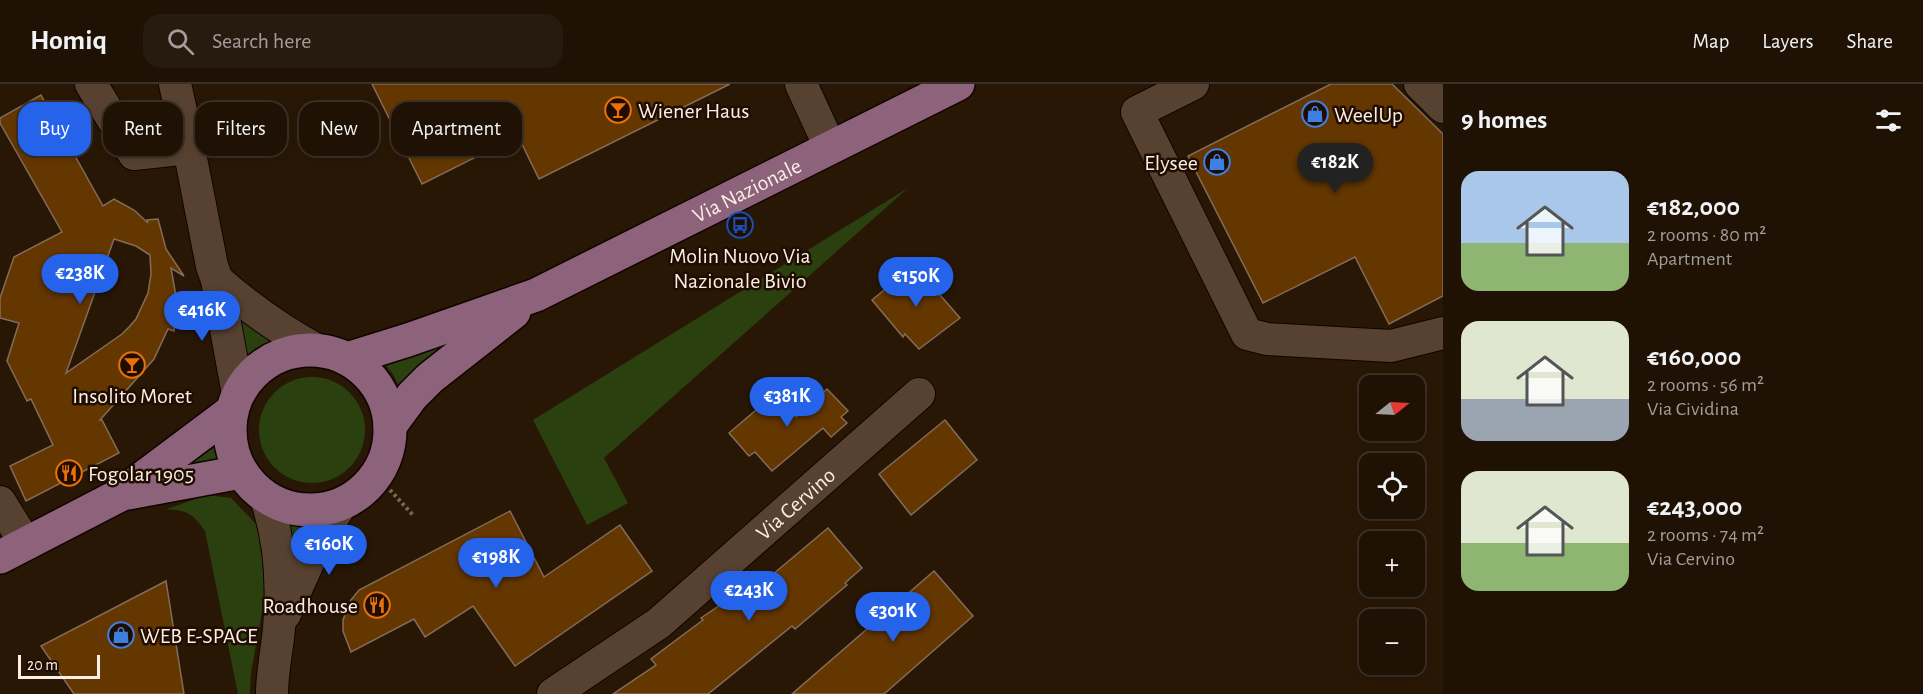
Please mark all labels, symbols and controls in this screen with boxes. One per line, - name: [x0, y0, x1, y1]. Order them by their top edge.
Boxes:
- search box: [143, 14, 563, 68]
- icon: search: [164, 25, 197, 58]
- text: Homiq: [30, 27, 107, 55]
- text: Search here: [212, 30, 312, 52]
- text: Map: [1693, 31, 1729, 52]
- text: Layers: [1762, 31, 1813, 52]
- text: Share: [1846, 31, 1893, 52]
- bar icon: Wiener Haus: [603, 95, 633, 125]
- shop icon: WeelUp: [1300, 99, 1330, 129]
- place label: Wiener Haus: [638, 100, 749, 122]
- chip: Buy: [18, 102, 91, 156]
- chip: Rent: [103, 102, 183, 156]
- chip: Filters: [195, 102, 287, 156]
- chip: New: [299, 102, 379, 156]
- chip: Apartment: [391, 102, 522, 156]
- place label: WeelUp: [1334, 104, 1403, 126]
- icon: filters: [1872, 104, 1905, 137]
- text: 9 homes: [1461, 107, 1547, 133]
- pin: €182K: [1293, 143, 1377, 194]
- shop icon: Elysee: [1202, 147, 1232, 177]
- place label: Elysee: [1144, 152, 1198, 174]
- text: €182K: [1311, 152, 1359, 172]
- street label: Via Nazionale: [689, 154, 805, 227]
- text: €182,000: [1647, 194, 1740, 220]
- icon: home: [1509, 195, 1581, 267]
- bus stop icon: Molin Nuovo Via Nazionale Bivio: [725, 210, 755, 240]
- text: 2 rooms · 80 m²: [1647, 225, 1766, 245]
- place label: Molin Nuovo Via Nazionale Bivio: [669, 245, 811, 292]
- text: Apartment: [1647, 249, 1732, 269]
- pin: €238K: [38, 254, 122, 305]
- pin: €150K: [874, 257, 958, 308]
- text: €238K: [56, 263, 104, 283]
- text: €150K: [892, 266, 940, 286]
- pin: €416K: [160, 291, 244, 342]
- text: €416K: [178, 300, 226, 320]
- text: €160,000: [1647, 344, 1741, 370]
- icon: home: [1509, 345, 1581, 417]
- bar icon: Insolito Moret: [117, 350, 147, 380]
- north arrow: [1359, 375, 1425, 441]
- map controls: [1359, 375, 1425, 675]
- text: 2 rooms · 56 m²: [1647, 375, 1764, 395]
- pin: €381K: [745, 377, 829, 428]
- place label: Insolito Moret: [72, 385, 192, 407]
- text: €381K: [764, 386, 810, 406]
- text: Via Cividina: [1647, 399, 1739, 419]
- button: locate: [1359, 453, 1425, 519]
- restaurant icon: Fogolar 1905: [54, 458, 84, 488]
- place label: Fogolar 1905: [88, 463, 194, 485]
- street label: Via Cervino: [752, 464, 839, 544]
- text: €243,000: [1647, 494, 1742, 520]
- icon: home: [1509, 495, 1581, 567]
- pin: €160K: [287, 525, 371, 576]
- text: 2 rooms · 74 m²: [1647, 525, 1764, 545]
- button: +: [1359, 531, 1425, 597]
- text: €160K: [305, 534, 353, 554]
- pin: €198K: [454, 538, 538, 589]
- text: €198K: [472, 547, 520, 567]
- text: Via Cervino: [1647, 549, 1735, 569]
- pin: €243K: [707, 571, 791, 622]
- text: €243K: [724, 580, 774, 600]
- restaurant icon: Roadhouse: [362, 590, 392, 620]
- pin: €301K: [851, 592, 935, 643]
- place label: Roadhouse: [262, 595, 358, 617]
- text: €301K: [869, 601, 917, 621]
- button: −: [1359, 609, 1425, 675]
- shop icon: WEB E-SPACE: [106, 620, 136, 650]
- place label: WEB E-SPACE: [140, 625, 258, 647]
- scale bar: [18, 652, 100, 680]
- text: 20 m: [27, 657, 58, 673]

